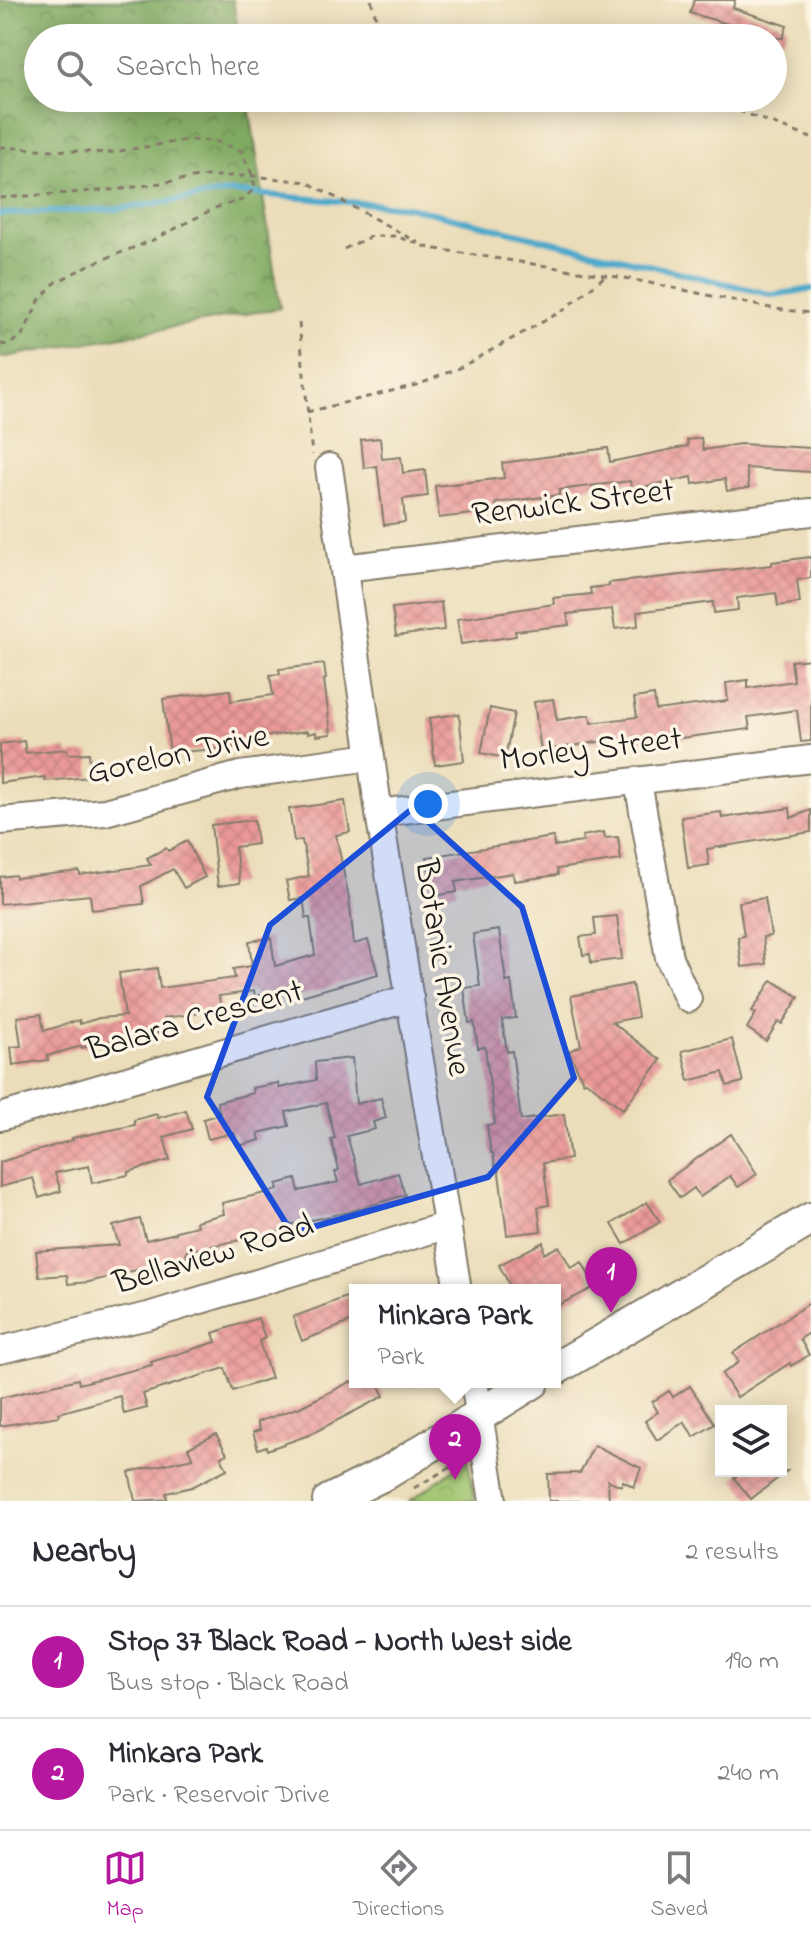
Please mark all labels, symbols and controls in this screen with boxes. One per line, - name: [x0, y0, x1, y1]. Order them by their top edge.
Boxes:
- search box: [24, 24, 787, 112]
- icon: search: [52, 46, 96, 90]
- text: Search here: [116, 46, 260, 90]
- street label: Renwick Street: [469, 467, 677, 541]
- street label: Gorelon Drive: [83, 712, 274, 800]
- street label: Morley Street: [497, 715, 685, 787]
- your location: [408, 784, 448, 824]
- street label: Botanic Avenue: [399, 855, 483, 1081]
- street label: Balara Crescent: [80, 967, 309, 1077]
- street label: Bellaview Road: [107, 1202, 320, 1310]
- pin: 1: [585, 1247, 637, 1313]
- popup: [349, 1284, 561, 1388]
- text: Minkara Park: [378, 1295, 532, 1339]
- text: Park: [378, 1339, 425, 1377]
- map controls: [715, 1405, 787, 1477]
- button: layers: [715, 1405, 787, 1477]
- pin: 2: [429, 1414, 481, 1480]
- text: Nearby: [32, 1528, 136, 1578]
- text: 2 results: [686, 1534, 779, 1572]
- text: Stop 37 Black Road - North West side: [108, 1621, 572, 1665]
- text: 1: [54, 1643, 62, 1681]
- text: 190 m: [725, 1643, 779, 1681]
- text: Bus stop · Black Road: [108, 1665, 349, 1703]
- text: Minkara Park: [108, 1733, 263, 1777]
- text: 2: [52, 1755, 64, 1793]
- text: 240 m: [717, 1755, 779, 1793]
- text: Park · Reservoir Drive: [108, 1777, 330, 1815]
- tab: Map: [103, 1846, 147, 1926]
- tab: Directions: [353, 1846, 444, 1926]
- tab: Saved: [651, 1846, 708, 1926]

